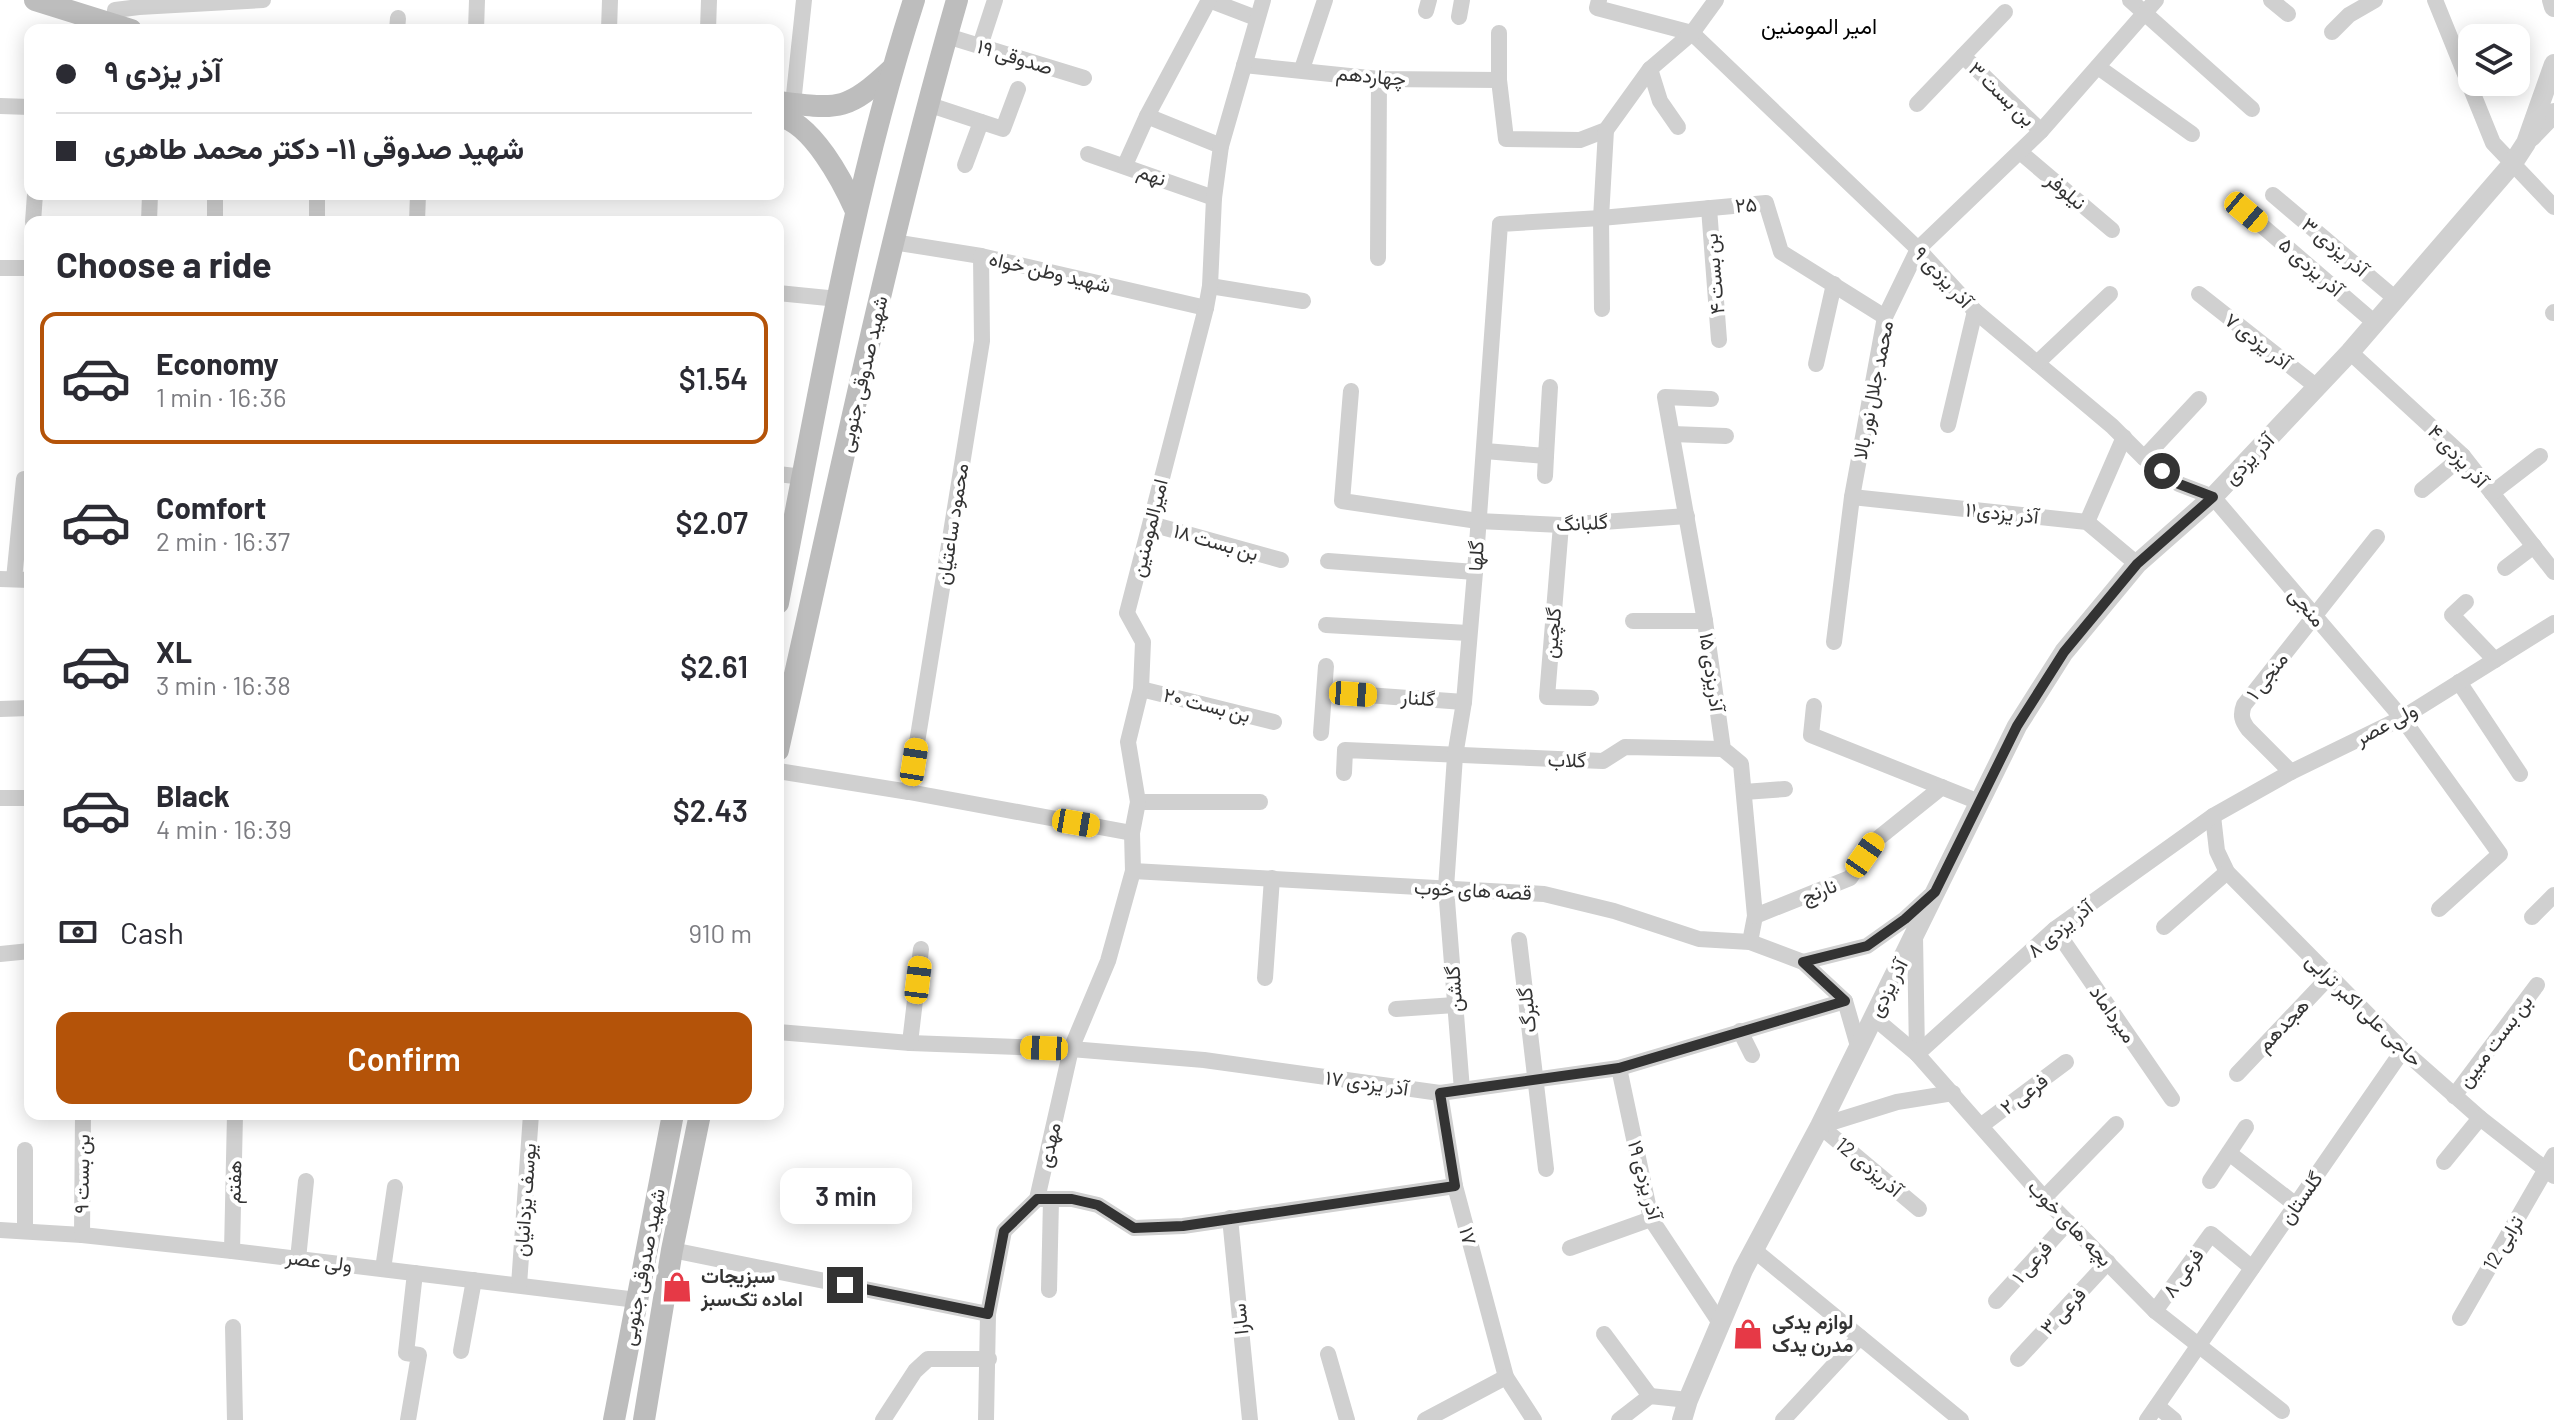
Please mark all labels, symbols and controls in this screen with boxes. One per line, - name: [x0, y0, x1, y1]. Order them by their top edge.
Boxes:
- district label: امیر المومنین: [1761, 12, 1877, 40]
- map controls: [2458, 24, 2530, 96]
- button: layers: [2458, 24, 2530, 96]
- street label: صدوقی ۱۹: [974, 33, 1056, 81]
- text: آذر یزدی ۹: [104, 52, 221, 88]
- street label: بن بست ۳: [1964, 56, 2041, 131]
- street label: چهاردهم: [1335, 60, 1407, 93]
- text: شهید صدوقی ۱۱- دکتر محمد طاهری: [104, 129, 524, 165]
- street label: نهم: [1134, 158, 1170, 192]
- street label: نیلوفر: [2040, 166, 2092, 215]
- car: [2220, 187, 2272, 237]
- street label: ۲۵: [1734, 191, 1758, 217]
- street label: آذر یزدی ۳: [2296, 212, 2375, 283]
- street label: آذر یزدی ۵: [2273, 232, 2350, 303]
- street label: بن بست ۴: [1698, 233, 1729, 316]
- street label: آذر یزدی ۹: [1908, 241, 1979, 314]
- text: Choose a ride: [56, 242, 272, 285]
- street label: شهید وطن خواه: [987, 245, 1113, 299]
- street label: شهید صدوقی جنوبی: [832, 293, 894, 455]
- street label: آذر یزدی ۷: [2219, 307, 2298, 376]
- street label: محمد جلال نور بالا: [1847, 319, 1899, 461]
- icon: car: [60, 342, 132, 414]
- text: Economy: [156, 345, 279, 381]
- text: $1.54: [679, 360, 748, 396]
- text: 1 min · 16:36: [156, 381, 286, 412]
- street label: ۴ آذر یزدی: [2422, 419, 2495, 494]
- street label: آذر یزدی: [2218, 427, 2281, 490]
- route start: [2144, 453, 2180, 489]
- street label: محمود ساعتیان: [930, 461, 974, 587]
- street label: امیرالمومنین: [1124, 476, 1174, 580]
- icon: car: [60, 486, 132, 558]
- text: Comfort: [156, 489, 266, 525]
- street label: آذر یزدی۱۱: [1964, 496, 2041, 530]
- text: $2.07: [675, 504, 748, 540]
- street label: گلبانگ: [1555, 509, 1609, 536]
- street label: بن بست ۱۸: [1171, 517, 1262, 566]
- text: 2 min · 16:37: [156, 525, 290, 556]
- street label: گلها: [1462, 540, 1490, 572]
- street label: منجی: [2284, 582, 2331, 632]
- street label: گلچین: [1537, 606, 1568, 660]
- icon: car: [60, 630, 132, 702]
- street label: ۱۵ آذریزدی: [1694, 631, 1731, 714]
- text: XL: [156, 633, 192, 669]
- street label: منجی ۱: [2240, 647, 2293, 705]
- text: $2.61: [680, 648, 748, 684]
- text: 3 min · 16:38: [156, 669, 291, 700]
- car: [1328, 680, 1378, 708]
- street label: بن بست ۲۰: [1161, 682, 1253, 727]
- street label: گلنار: [1399, 684, 1436, 712]
- street label: ولی عصر: [2349, 697, 2422, 752]
- car: [898, 736, 930, 788]
- street label: گلاب: [1547, 746, 1587, 773]
- icon: car: [60, 774, 132, 846]
- text: Black: [156, 777, 230, 813]
- text: $2.43: [673, 792, 748, 828]
- car: [1050, 807, 1102, 839]
- text: 4 min · 16:39: [156, 813, 292, 844]
- car: [1841, 828, 1889, 882]
- street label: نارنج: [1797, 872, 1841, 911]
- street label: قصه های خوب: [1414, 874, 1532, 906]
- street label: ۸ آذر یزدی: [2022, 894, 2099, 964]
- icon: cash: [56, 910, 100, 954]
- text: Cash: [120, 914, 184, 950]
- text: 910 m: [688, 917, 752, 948]
- street label: حاجی علی اکبر ترابی: [2300, 948, 2428, 1072]
- street label: آذر یزدی: [1862, 953, 1914, 1021]
- car: [903, 955, 933, 1005]
- street label: گلشن: [1439, 965, 1468, 1013]
- street label: میرداماد: [2084, 980, 2142, 1048]
- street label: گلبرگ: [1512, 986, 1542, 1034]
- street label: بن بست مبین: [2452, 989, 2538, 1092]
- street label: هجدهم: [2251, 993, 2315, 1057]
- button: Confirm: [56, 1012, 752, 1104]
- car: [1020, 1035, 1068, 1061]
- street label: آذر یزدی ۱۷: [1324, 1064, 1411, 1102]
- street label: فرعی ۲: [1995, 1068, 2053, 1120]
- street label: مهدی: [1031, 1120, 1067, 1170]
- street label: آذریزدی 12: [1830, 1131, 1909, 1203]
- street label: بن بست ۹: [68, 1134, 95, 1214]
- street label: آذر یزدی ۱۹: [1622, 1137, 1668, 1224]
- street label: یوسف یزدانیان: [508, 1142, 542, 1258]
- street label: هفتم: [221, 1160, 247, 1204]
- street label: گلستان: [2274, 1166, 2327, 1228]
- callout: 3 min: [779, 1169, 911, 1225]
- street label: بچه های خوب: [2021, 1174, 2118, 1273]
- text: 3 min: [815, 1180, 877, 1211]
- street label: شهید صدوقی جنوبی: [615, 1186, 671, 1348]
- street label: ترابی 12: [2477, 1211, 2529, 1275]
- street label: ۱۷: [1455, 1224, 1483, 1247]
- street label: فرعی ۱: [2006, 1235, 2058, 1289]
- street label: فرعی ۸: [2156, 1243, 2210, 1303]
- street label: ولی عصر: [283, 1244, 354, 1278]
- place label: سبزیجات اماده تک‌سبز: [700, 1263, 803, 1312]
- route end: [827, 1267, 863, 1303]
- shop icon: سبزیجات اماده تک‌سبز: [660, 1270, 694, 1304]
- street label: فرعی ۳: [2034, 1282, 2092, 1340]
- street label: سارا: [1225, 1302, 1255, 1336]
- place label: لوازم یدکی مدرن یدک: [1772, 1309, 1854, 1358]
- shop icon: لوازم یدکی مدرن یدک: [1731, 1317, 1765, 1351]

